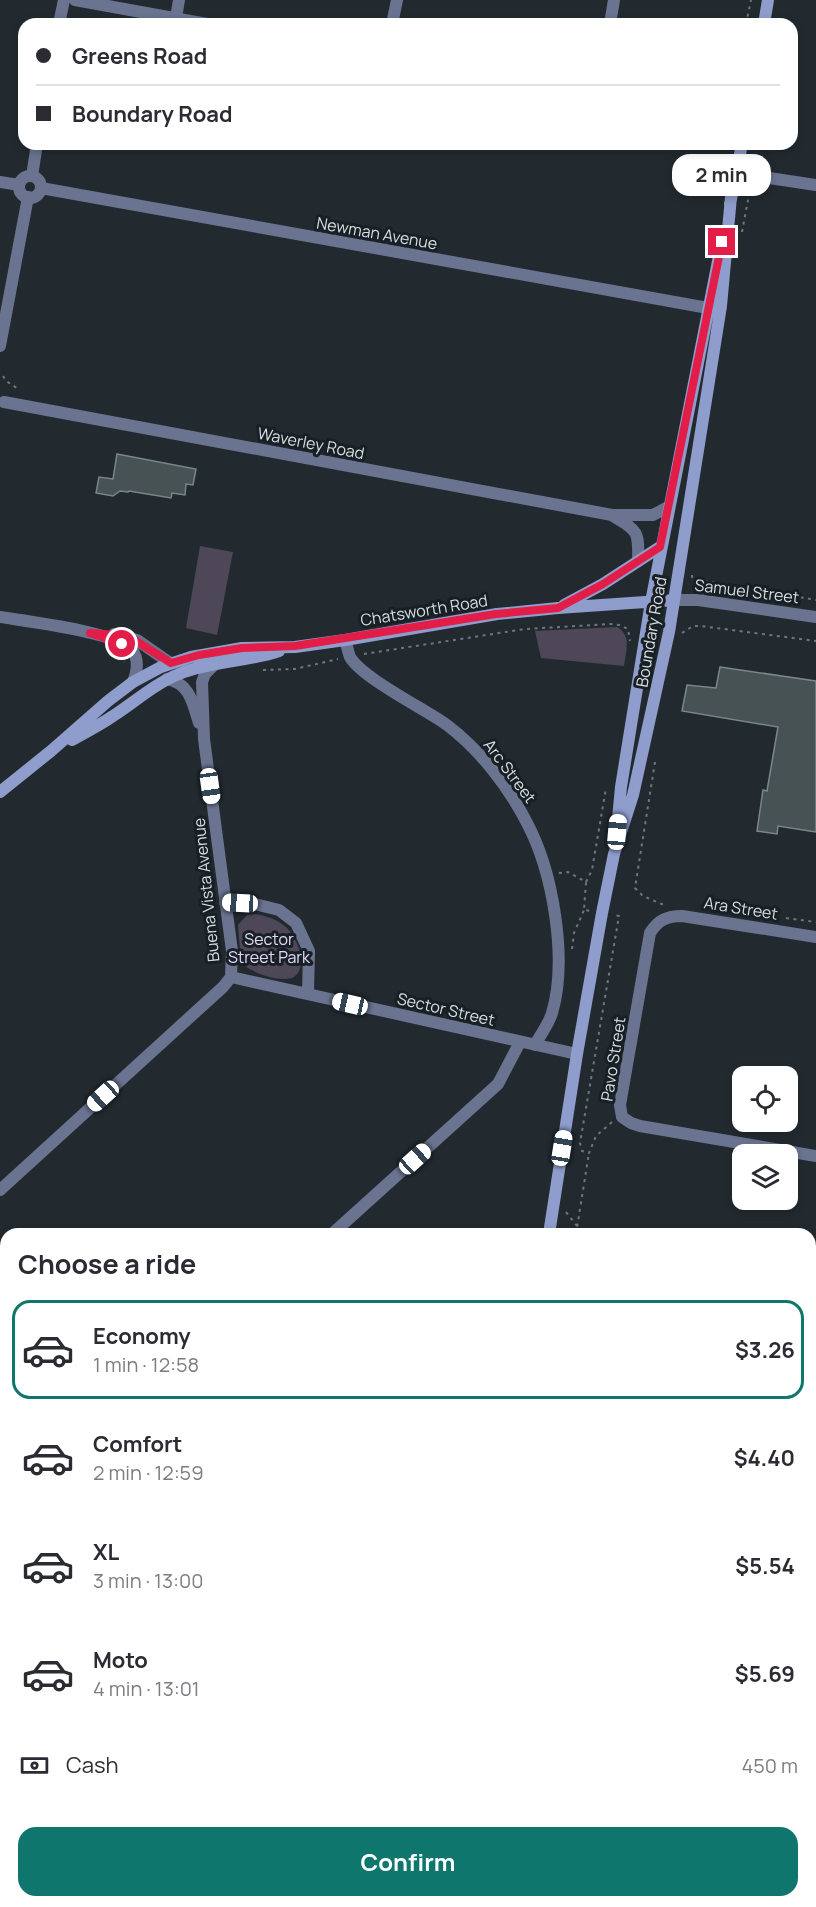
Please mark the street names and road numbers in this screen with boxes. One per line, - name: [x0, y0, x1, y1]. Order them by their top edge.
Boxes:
- street label: Newman Avenue: [315, 212, 439, 254]
- street label: Waverley Road: [256, 422, 366, 464]
- street label: Samuel Street: [693, 574, 801, 608]
- street label: Boundary Road: [630, 575, 672, 689]
- street label: Chatsworth Road: [359, 589, 489, 631]
- street label: Arc Street: [479, 735, 541, 807]
- street label: Buena Vista Avenue: [187, 817, 225, 963]
- street label: Ara Street: [702, 891, 780, 925]
- street label: Sector Street: [395, 987, 497, 1031]
- street label: Pavo Street: [595, 1015, 631, 1103]

